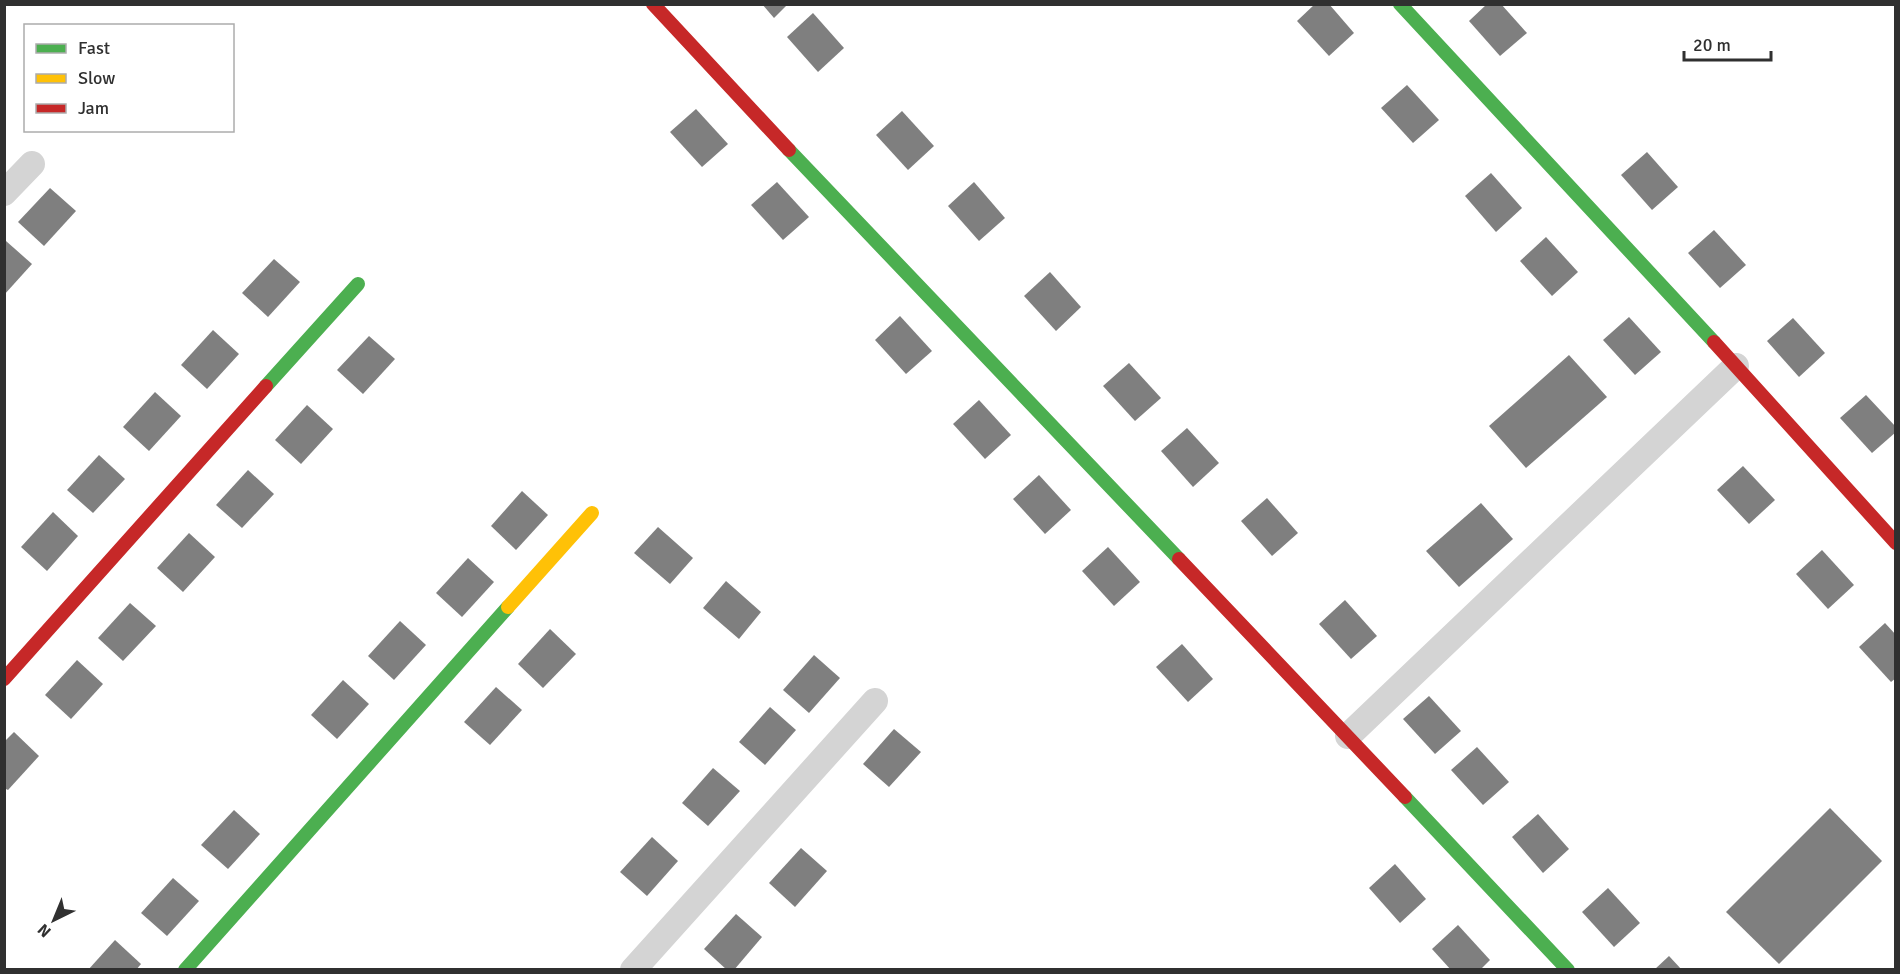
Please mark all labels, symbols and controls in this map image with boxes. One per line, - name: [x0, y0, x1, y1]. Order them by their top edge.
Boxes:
- legend: [24, 24, 234, 132]
- scale bar: [1684, 24, 1771, 62]
- text: 20 m: [1693, 34, 1731, 56]
- text: Fast: [78, 37, 110, 59]
- text: Slow: [78, 67, 115, 89]
- text: Jam: [78, 97, 109, 119]
- north arrow: [24, 890, 84, 950]
- text: N: [34, 919, 55, 941]

